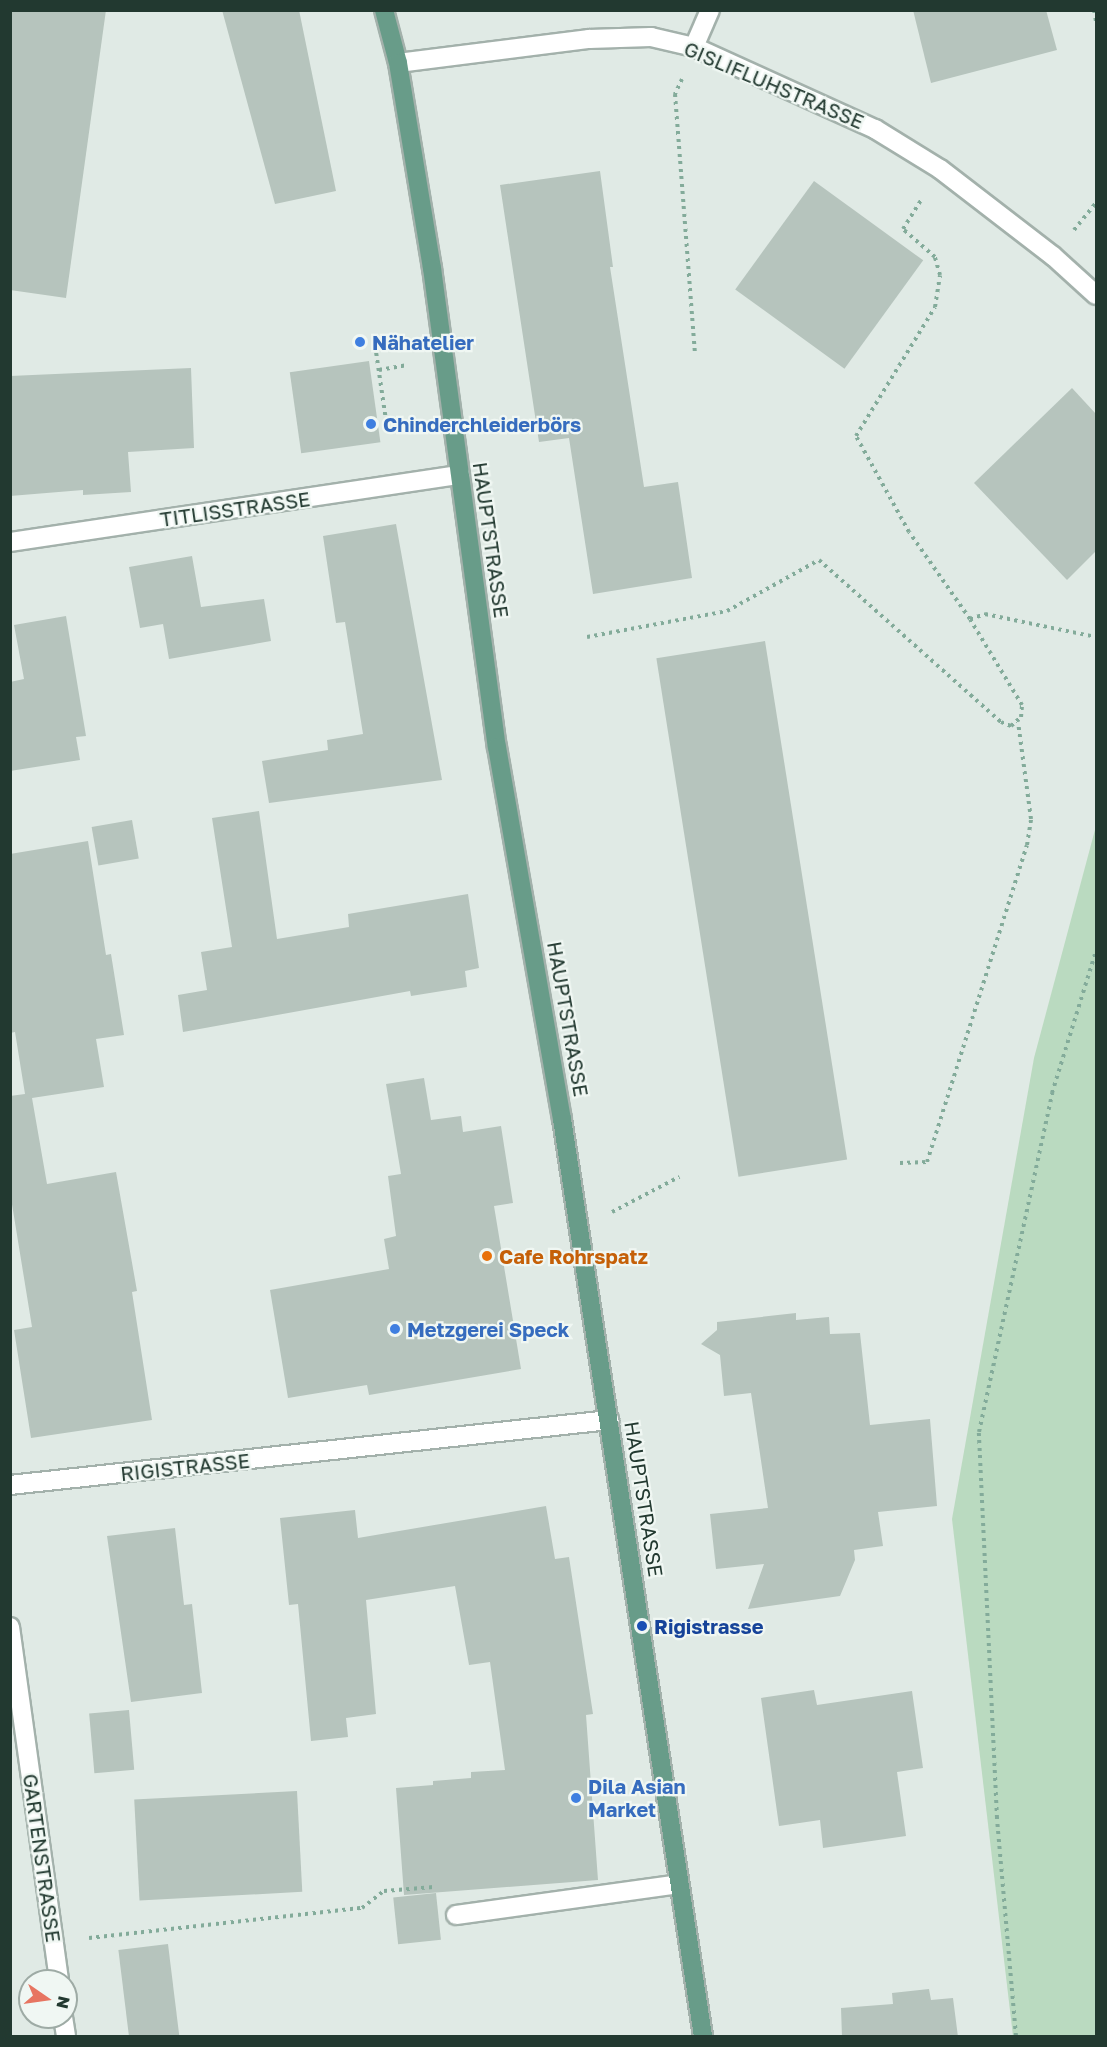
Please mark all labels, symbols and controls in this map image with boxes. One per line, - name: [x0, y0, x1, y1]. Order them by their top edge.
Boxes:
- street label: GISLIFLUHSTRASSE: [681, 36, 867, 134]
- place label: Nähatelier: [372, 330, 474, 354]
- marker: Nähatelier: [353, 335, 367, 349]
- place label: Chinderchleiderbörs: [383, 412, 581, 436]
- marker: Chinderchleiderbörs: [364, 417, 378, 431]
- street label: HAUPTSTRASSE: [468, 460, 514, 620]
- street label: TITLISSTRASSE: [158, 487, 312, 531]
- street label: HAUPTSTRASSE: [543, 939, 593, 1099]
- place label: Cafe Rohrspatz: [499, 1244, 648, 1268]
- marker: Cafe Rohrspatz: [480, 1249, 494, 1263]
- place label: Metzgerei Speck: [407, 1317, 569, 1341]
- marker: Metzgerei Speck: [388, 1322, 402, 1336]
- street label: HAUPTSTRASSE: [620, 1419, 668, 1579]
- street label: RIGISTRASSE: [119, 1448, 251, 1486]
- place label: Rigistrasse: [654, 1614, 764, 1638]
- marker: Rigistrasse: [635, 1619, 649, 1633]
- street label: GARTENSTRASSE: [18, 1772, 66, 1944]
- place label: Dila Asian Market: [588, 1774, 686, 1821]
- marker: Dila Asian Market: [569, 1791, 583, 1805]
- north arrow: [18, 1969, 78, 2029]
- text: N: [52, 1994, 75, 2011]

